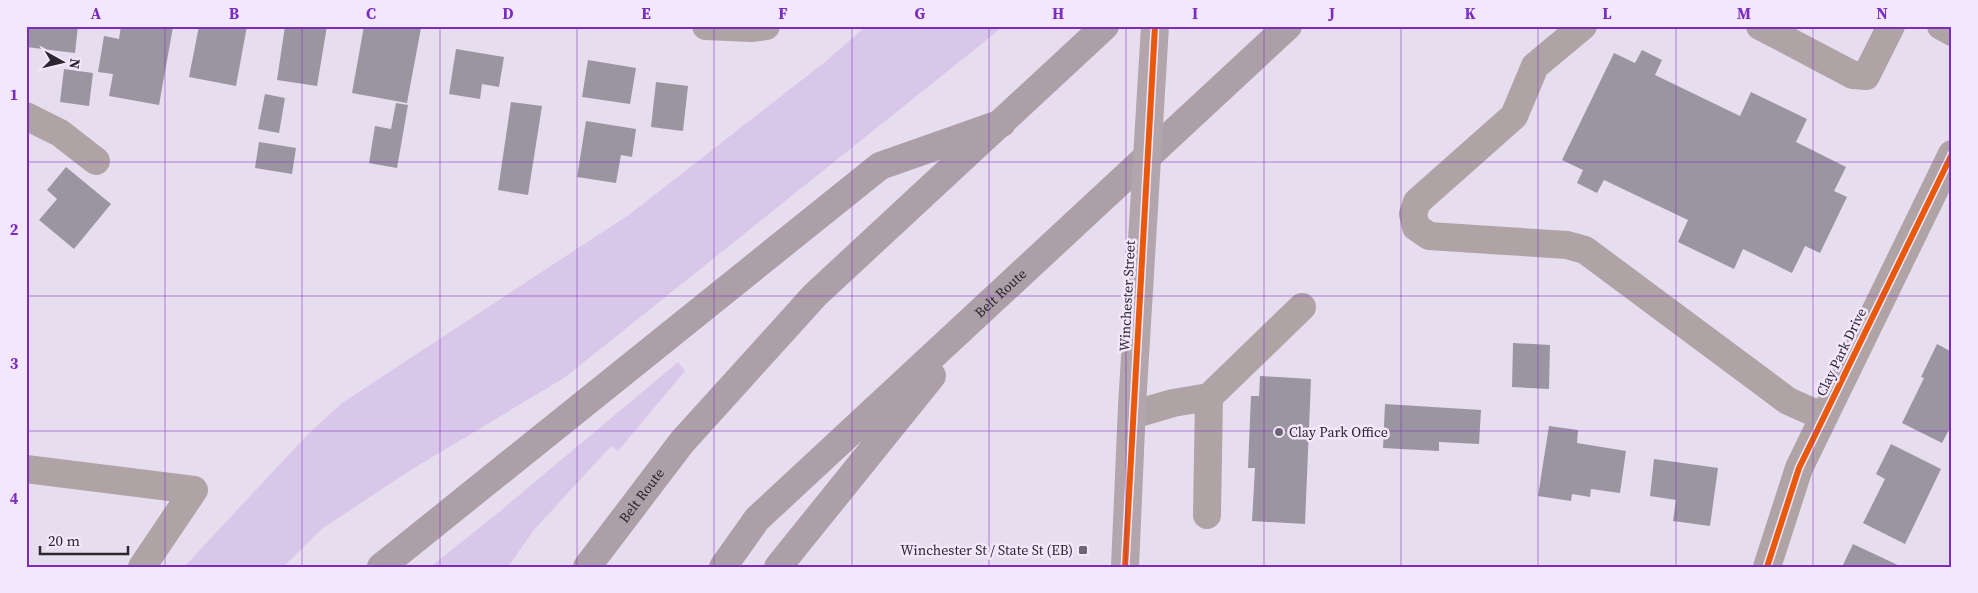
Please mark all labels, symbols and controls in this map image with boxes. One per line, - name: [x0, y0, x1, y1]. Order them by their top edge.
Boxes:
- text: A: [91, 2, 102, 24]
- text: B: [229, 2, 240, 24]
- text: C: [366, 2, 376, 24]
- text: D: [502, 2, 514, 24]
- text: E: [641, 2, 651, 24]
- text: F: [778, 2, 788, 24]
- text: G: [915, 2, 926, 24]
- text: H: [1052, 2, 1064, 24]
- text: I: [1192, 2, 1198, 24]
- text: J: [1328, 2, 1335, 24]
- text: K: [1464, 2, 1476, 24]
- text: L: [1602, 2, 1612, 24]
- text: M: [1737, 2, 1751, 24]
- text: N: [1876, 2, 1888, 24]
- north arrow: [38, 38, 88, 88]
- text: N: [64, 57, 85, 70]
- text: 1: [10, 83, 18, 105]
- text: 2: [10, 218, 19, 240]
- street label: Winchester Street: [1114, 240, 1140, 352]
- street label: Belt Route: [970, 264, 1031, 322]
- street label: Clay Park Drive: [1811, 304, 1871, 400]
- text: 3: [10, 352, 19, 374]
- place label: Clay Park Office: [1289, 422, 1388, 442]
- marker: Clay Park Office: [1273, 426, 1285, 438]
- street label: Belt Route: [614, 464, 669, 527]
- text: 4: [10, 487, 19, 509]
- scale bar: [40, 523, 128, 555]
- text: 20 m: [48, 530, 80, 551]
- place label: Winchester St / State St (EB): [900, 540, 1073, 560]
- marker: Winchester St / State St (EB): [1077, 544, 1089, 556]

